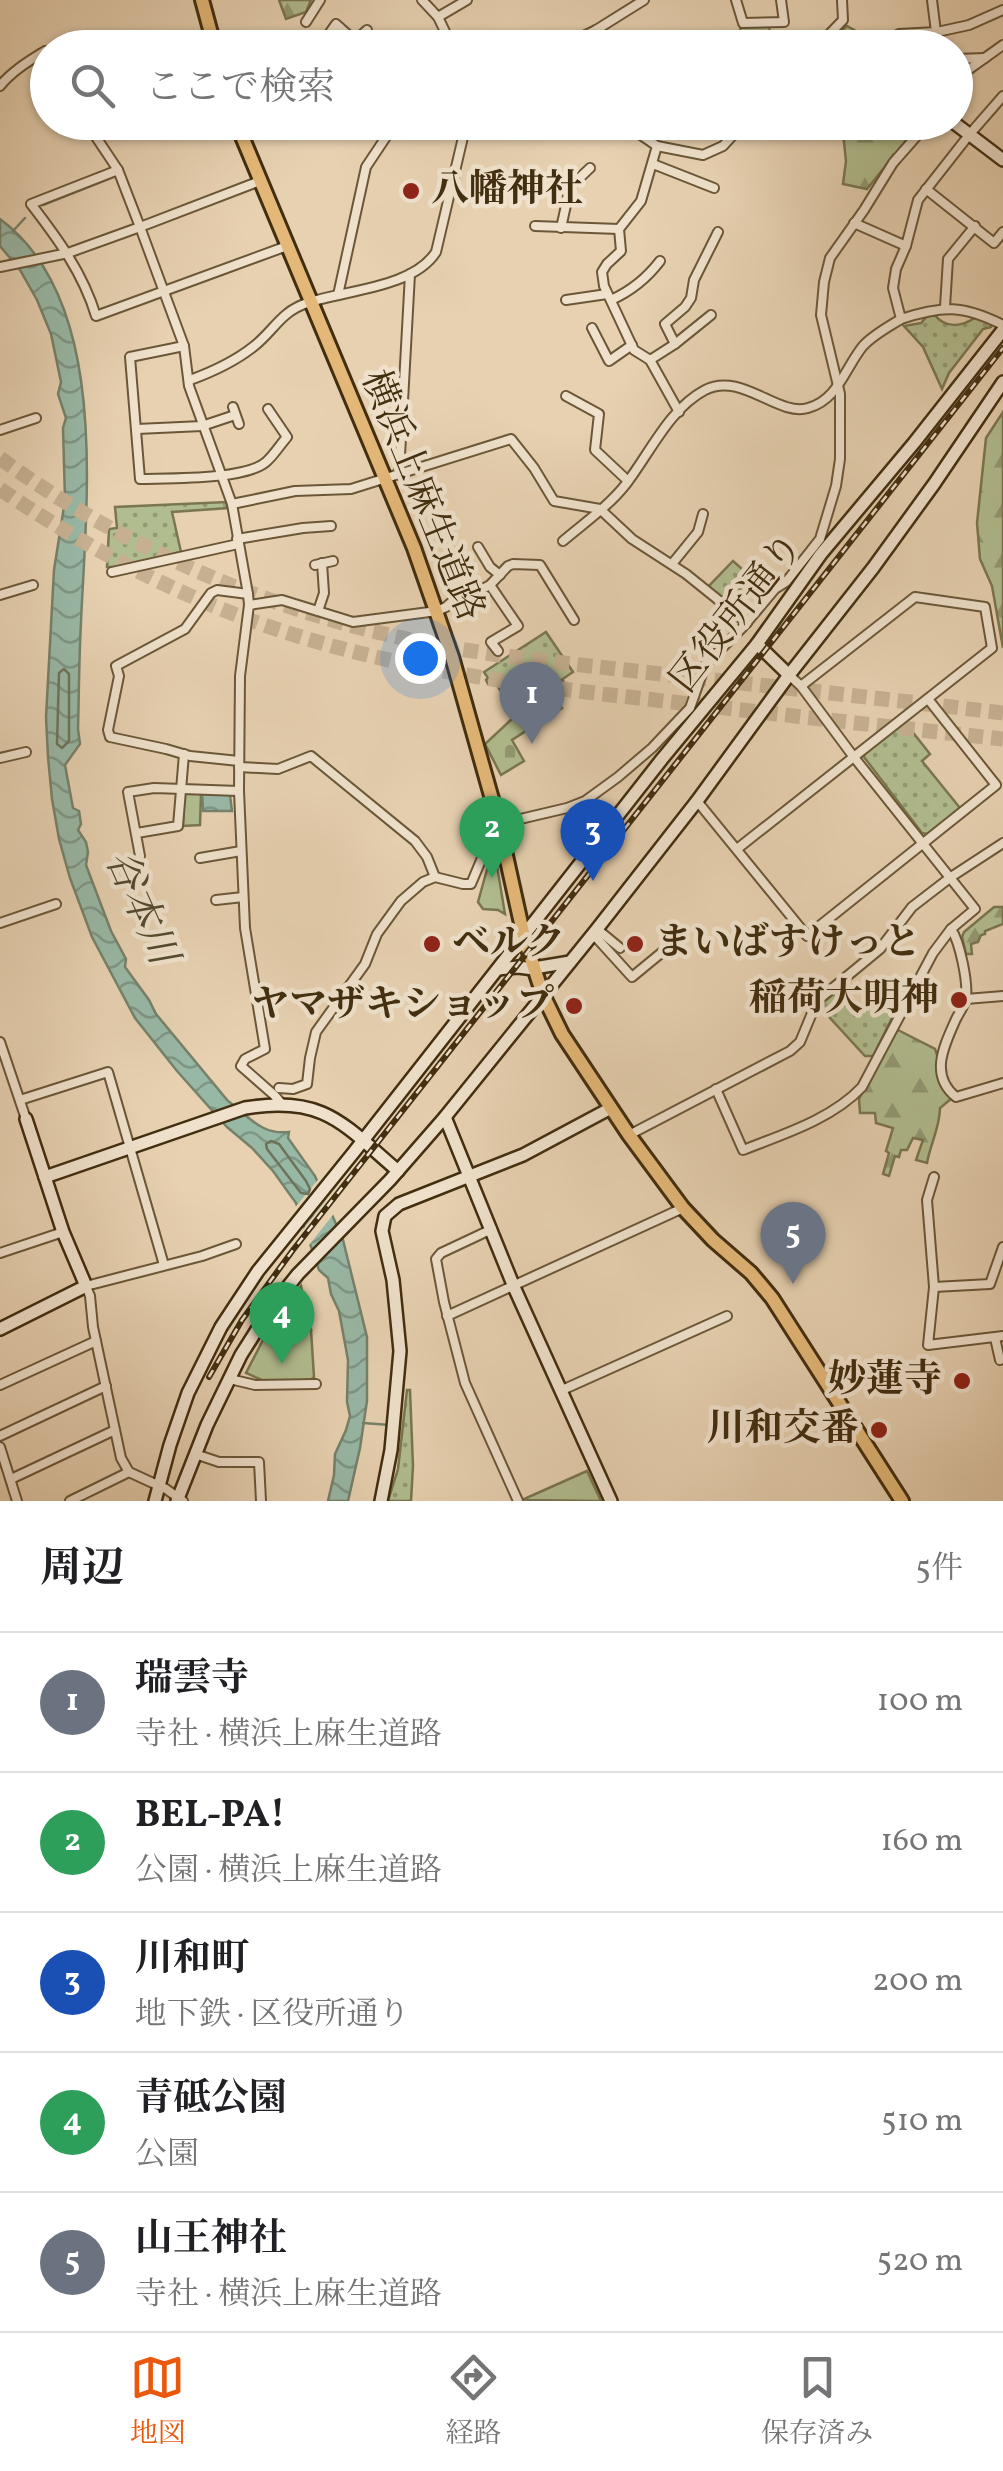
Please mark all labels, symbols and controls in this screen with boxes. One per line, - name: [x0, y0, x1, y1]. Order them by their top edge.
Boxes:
- search box: [30, 30, 973, 140]
- icon: search: [65, 58, 120, 113]
- text: ここで検索: [145, 63, 335, 116]
- place label: 八幡神社: [431, 165, 583, 218]
- marker: 八幡神社: [400, 180, 422, 202]
- street label: 横浜上麻生道路: [347, 363, 495, 629]
- street label: 区役所通り: [659, 523, 817, 705]
- your location: [395, 633, 446, 684]
- pin: 1: [500, 662, 564, 744]
- pin: 2: [460, 796, 524, 878]
- pin: 3: [560, 798, 626, 881]
- water label: 谷本川: [89, 842, 191, 978]
- place label: ベルク: [452, 918, 565, 971]
- place label: まいばすけっと: [655, 918, 921, 971]
- marker: ベルク: [421, 933, 443, 955]
- marker: まいばすけっと: [624, 933, 646, 955]
- place label: 稲荷大明神: [749, 974, 939, 1027]
- place label: ヤマザキショップ: [251, 980, 554, 1033]
- marker: 稲荷大明神: [948, 989, 970, 1011]
- marker: ヤマザキショップ: [563, 995, 585, 1017]
- pin: 5: [760, 1202, 826, 1284]
- pin: 4: [250, 1282, 314, 1364]
- place label: 妙蓮寺: [828, 1355, 942, 1408]
- marker: 妙蓮寺: [951, 1370, 973, 1392]
- place label: 川和交番: [707, 1404, 859, 1457]
- marker: 川和交番: [868, 1419, 890, 1441]
- text: 周辺: [40, 1541, 124, 1600]
- text: 5件: [916, 1548, 963, 1592]
- text: 瑞雲寺: [135, 1654, 249, 1707]
- text: 1: [66, 1680, 79, 1724]
- text: 100 m: [877, 1680, 963, 1724]
- text: 寺社 · 横浜上麻生道路: [135, 1714, 442, 1758]
- text: BEL-PA!: [135, 1790, 285, 1843]
- text: 2: [64, 1820, 81, 1864]
- text: 160 m: [880, 1820, 963, 1864]
- text: 公園 · 横浜上麻生道路: [135, 1850, 442, 1894]
- text: 川和町: [135, 1934, 249, 1987]
- text: 3: [64, 1960, 81, 2004]
- text: 200 m: [872, 1960, 963, 2004]
- text: 地下鉄 · 区役所通り: [135, 1994, 410, 2038]
- text: 青砥公園: [135, 2074, 287, 2127]
- text: 4: [63, 2100, 82, 2144]
- text: 510 m: [881, 2100, 963, 2144]
- text: 公園: [135, 2134, 199, 2178]
- text: 山王神社: [135, 2214, 287, 2267]
- text: 5: [65, 2240, 80, 2284]
- text: 520 m: [877, 2240, 963, 2284]
- text: 寺社 · 横浜上麻生道路: [135, 2274, 442, 2318]
- tab: 地図: [130, 2350, 186, 2454]
- tab: 経路: [445, 2350, 501, 2454]
- tab: 保存済み: [761, 2350, 873, 2454]

